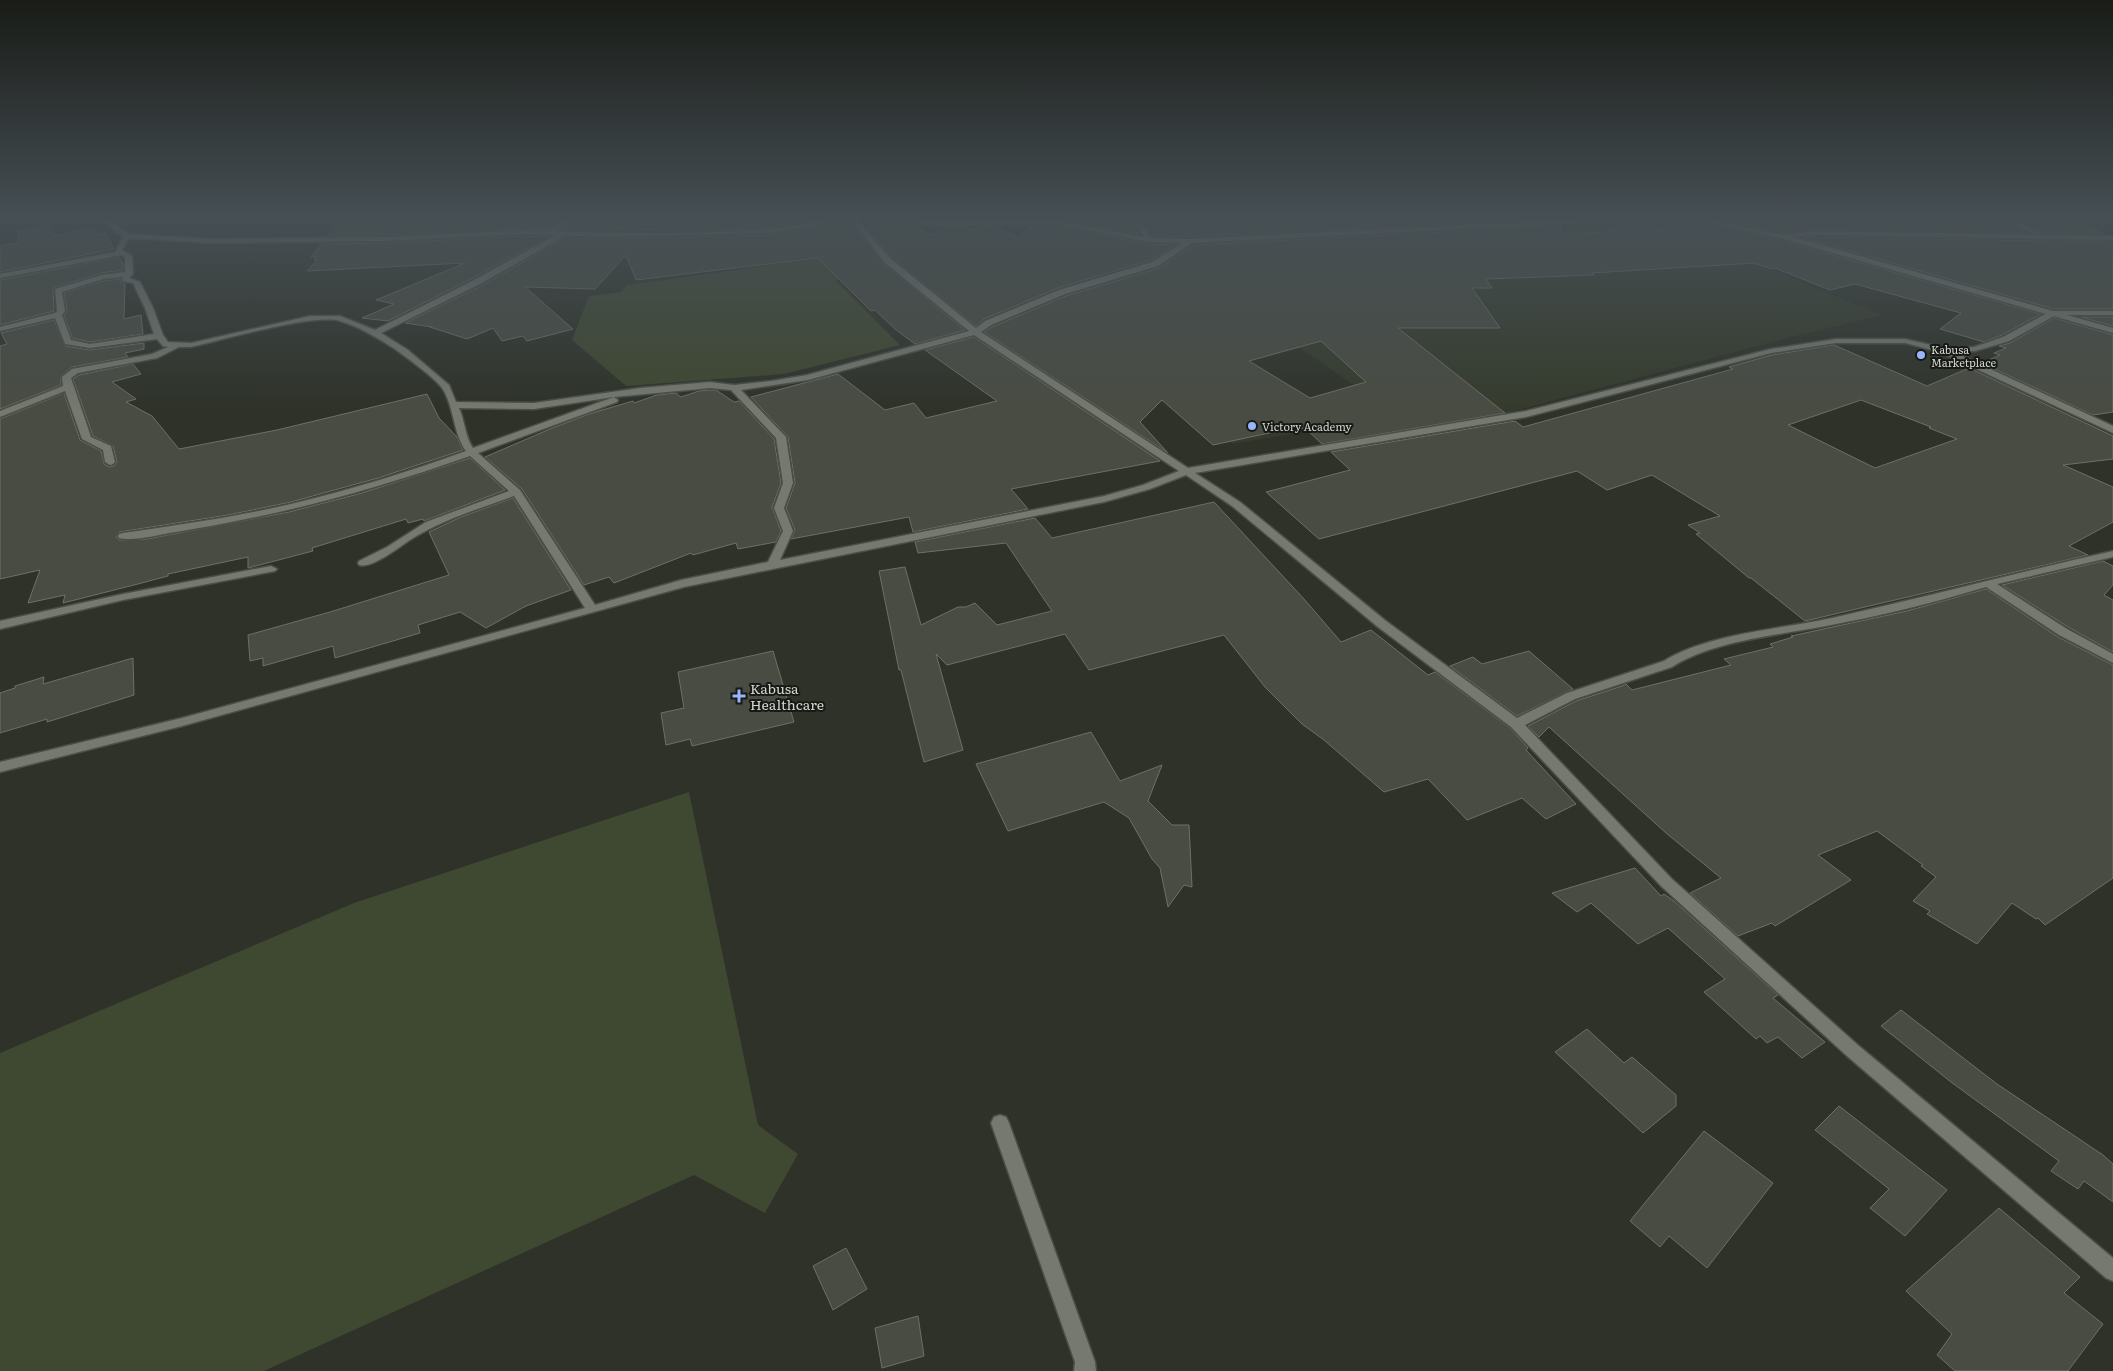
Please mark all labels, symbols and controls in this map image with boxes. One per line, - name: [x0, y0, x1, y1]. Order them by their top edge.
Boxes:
- place label: Kabusa Marketplace: [1931, 341, 1997, 370]
- marker: Kabusa Marketplace: [1915, 349, 1927, 361]
- place label: Victory Academy: [1262, 418, 1352, 434]
- marker: Victory Academy: [1246, 420, 1258, 432]
- place label: Kabusa Healthcare: [750, 678, 824, 714]
- marker: Kabusa Healthcare: [732, 689, 746, 703]

